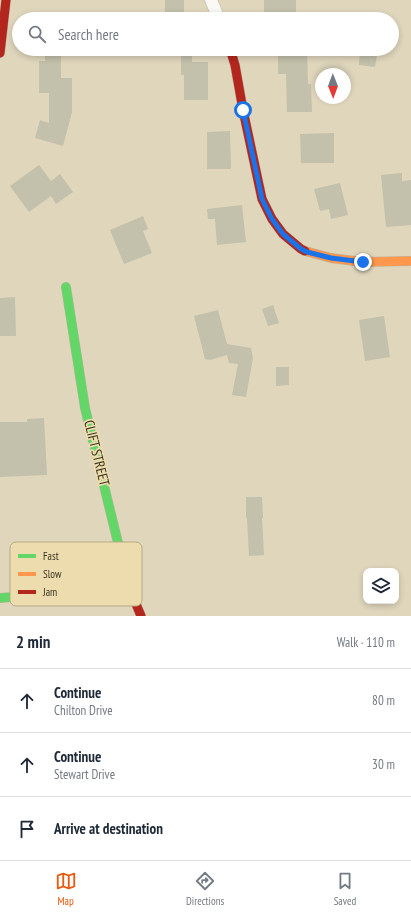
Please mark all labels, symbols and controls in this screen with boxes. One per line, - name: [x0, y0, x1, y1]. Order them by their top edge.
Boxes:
- search box: [12, 12, 399, 56]
- icon: search: [26, 23, 48, 45]
- text: Search here: [58, 25, 119, 44]
- north arrow: [315, 68, 351, 104]
- route start: [234, 101, 252, 119]
- route end: [354, 253, 372, 271]
- street label: CLIFT STREET: [80, 418, 114, 489]
- legend: [10, 542, 142, 606]
- text: Fast: [43, 549, 59, 563]
- text: Slow: [43, 567, 62, 581]
- map controls: [363, 568, 399, 604]
- button: layers: [363, 568, 399, 604]
- text: Jam: [42, 585, 57, 599]
- text: 2 min: [16, 631, 50, 653]
- text: Walk · 110 m: [337, 634, 395, 651]
- text: Continue: [54, 683, 101, 702]
- icon: ahead: [16, 690, 38, 712]
- text: 80 m: [372, 692, 395, 709]
- text: Chilton Drive: [54, 702, 113, 719]
- text: Continue: [54, 747, 101, 766]
- icon: ahead: [16, 754, 38, 776]
- text: 30 m: [372, 756, 395, 773]
- text: Stewart Drive: [54, 766, 115, 783]
- icon: arrive: [16, 818, 38, 840]
- text: Arrive at destination: [54, 819, 163, 838]
- tab: Map: [55, 870, 77, 908]
- tab: Directions: [186, 870, 224, 908]
- tab: Saved: [334, 870, 356, 908]

